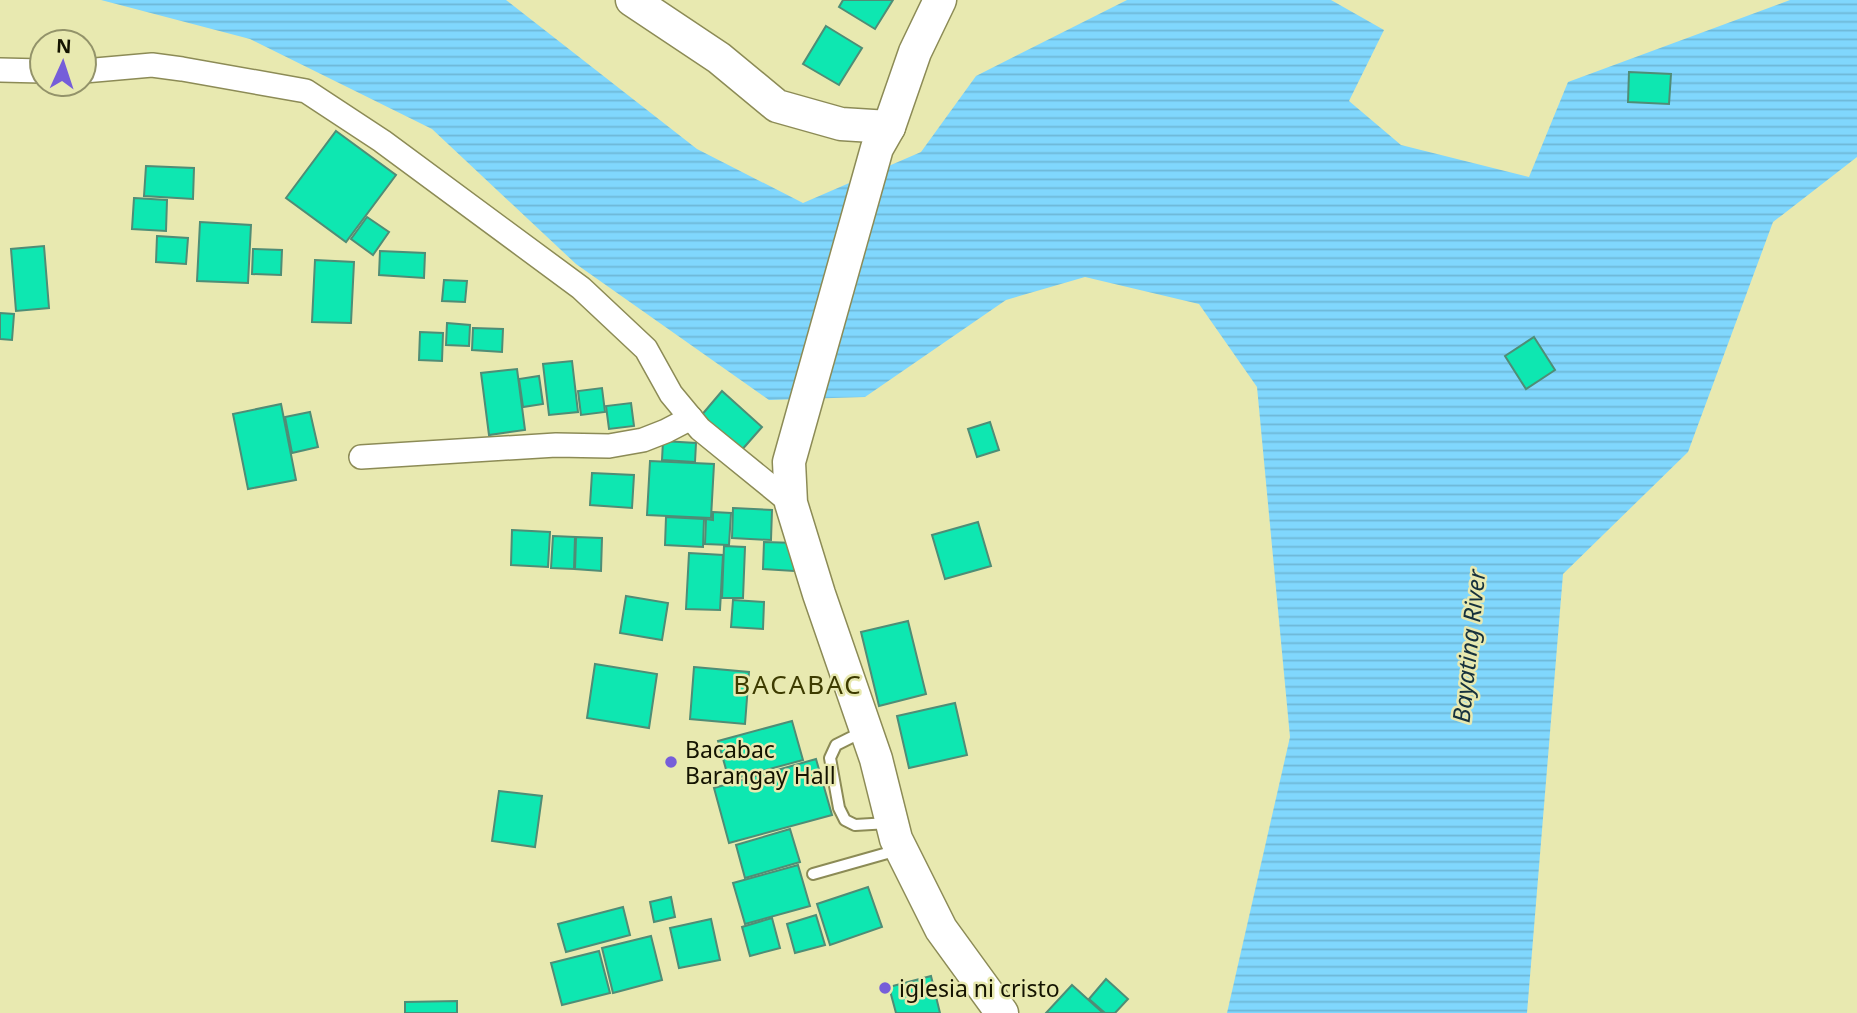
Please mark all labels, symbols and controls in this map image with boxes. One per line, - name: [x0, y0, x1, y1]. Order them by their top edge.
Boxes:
- north arrow: [28, 28, 98, 98]
- text: N: [55, 33, 72, 59]
- water label: Bayating River: [1444, 566, 1493, 724]
- district label: BACABAC: [733, 666, 863, 702]
- place label: Bacabac Barangay Hall: [685, 733, 836, 791]
- marker: Bacabac Barangay Hall: [663, 754, 679, 770]
- place label: iglesia ni cristo: [899, 972, 1060, 1004]
- marker: iglesia ni cristo: [877, 980, 893, 996]

